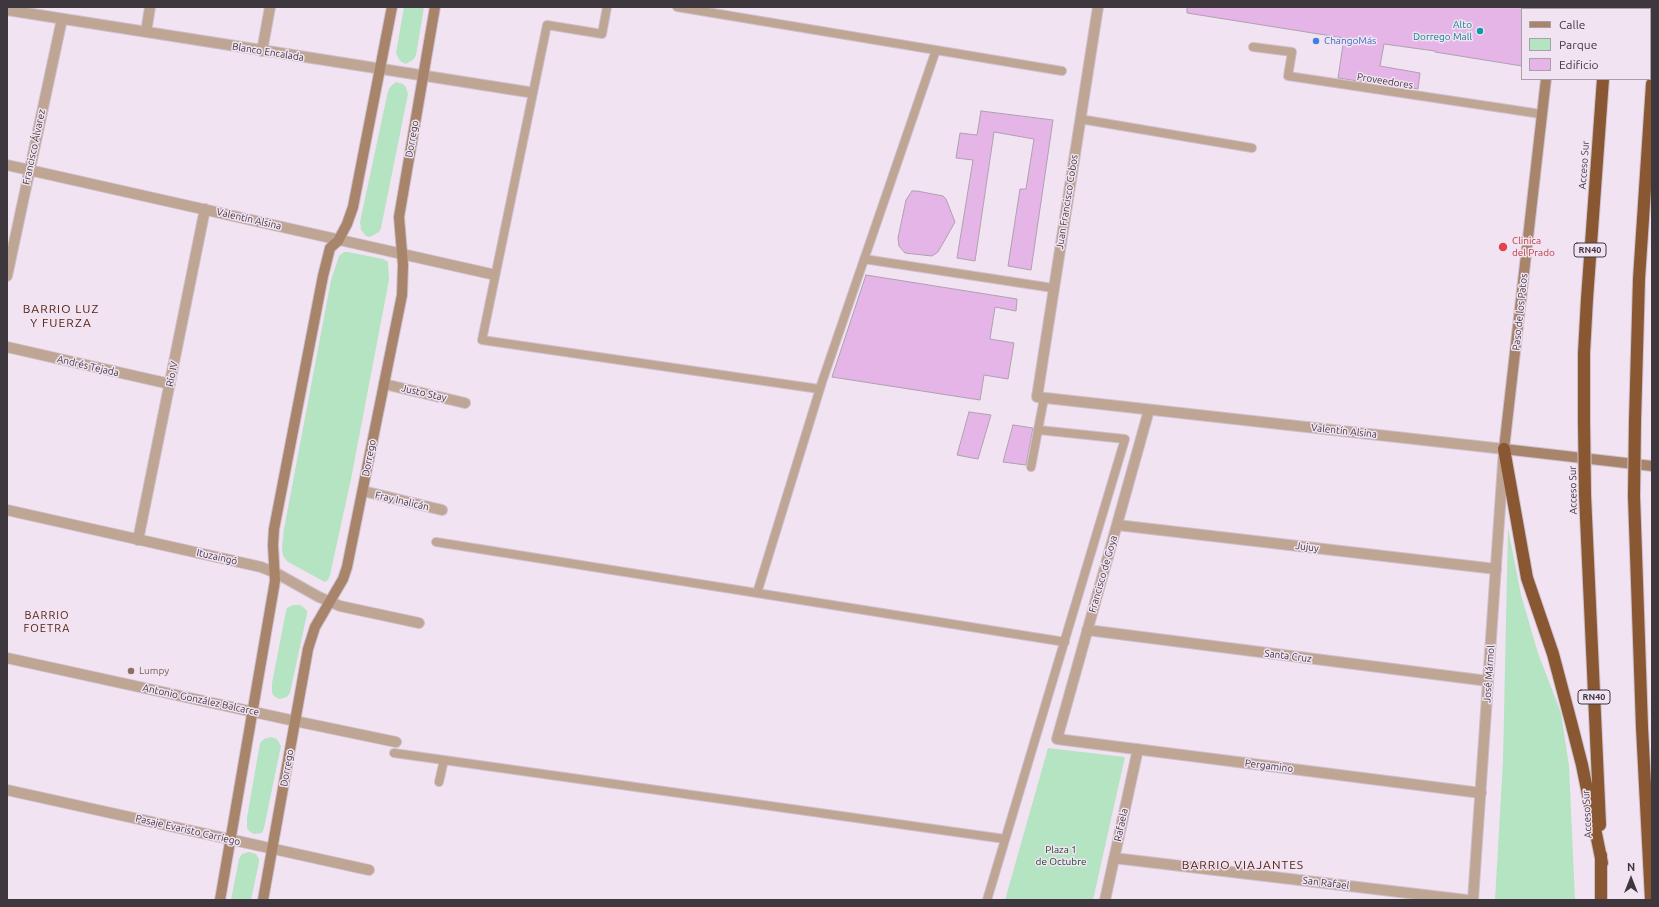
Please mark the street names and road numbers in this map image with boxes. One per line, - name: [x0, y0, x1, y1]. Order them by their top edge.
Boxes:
- street label: Blanco Encalada: [231, 40, 305, 64]
- street label: Proveedores: [1356, 71, 1414, 91]
- street label: Francisco Álvarez: [20, 108, 48, 186]
- street label: Dorrego: [403, 119, 421, 159]
- street label: Acceso Sur: [1576, 140, 1592, 190]
- street label: Juan Francisco Cobos: [1054, 154, 1080, 250]
- street label: Valentín Alsina: [215, 206, 283, 232]
- road number: RN40: [1574, 243, 1606, 257]
- street label: Paso de los Patos: [1510, 273, 1530, 351]
- street label: Andrés Tejada: [56, 353, 120, 379]
- street label: Río IV: [164, 360, 180, 388]
- street label: Justo Stay: [400, 382, 448, 404]
- street label: Valentín Alsina: [1310, 422, 1378, 440]
- street label: Dorrego: [360, 438, 378, 478]
- street label: Acceso Sur: [1567, 466, 1579, 514]
- street label: Fray Inalicán: [374, 489, 430, 513]
- street label: Francisco de Goya: [1086, 534, 1120, 614]
- street label: Jujuy: [1295, 540, 1319, 554]
- street label: Ituzaingó: [195, 546, 239, 568]
- street label: José Mármol: [1481, 645, 1497, 703]
- street label: Santa Cruz: [1264, 647, 1312, 665]
- street label: Antonio González Balcarce: [142, 682, 260, 718]
- road number: RN40: [1578, 690, 1610, 704]
- street label: Dorrego: [278, 748, 296, 788]
- street label: Pergamino: [1244, 757, 1294, 775]
- street label: Acceso Sur: [1580, 789, 1594, 839]
- street label: Rafaela: [1112, 807, 1130, 843]
- street label: Pasaje Evaristo Carriego: [134, 812, 242, 848]
- street label: San Rafael: [1302, 874, 1350, 892]

